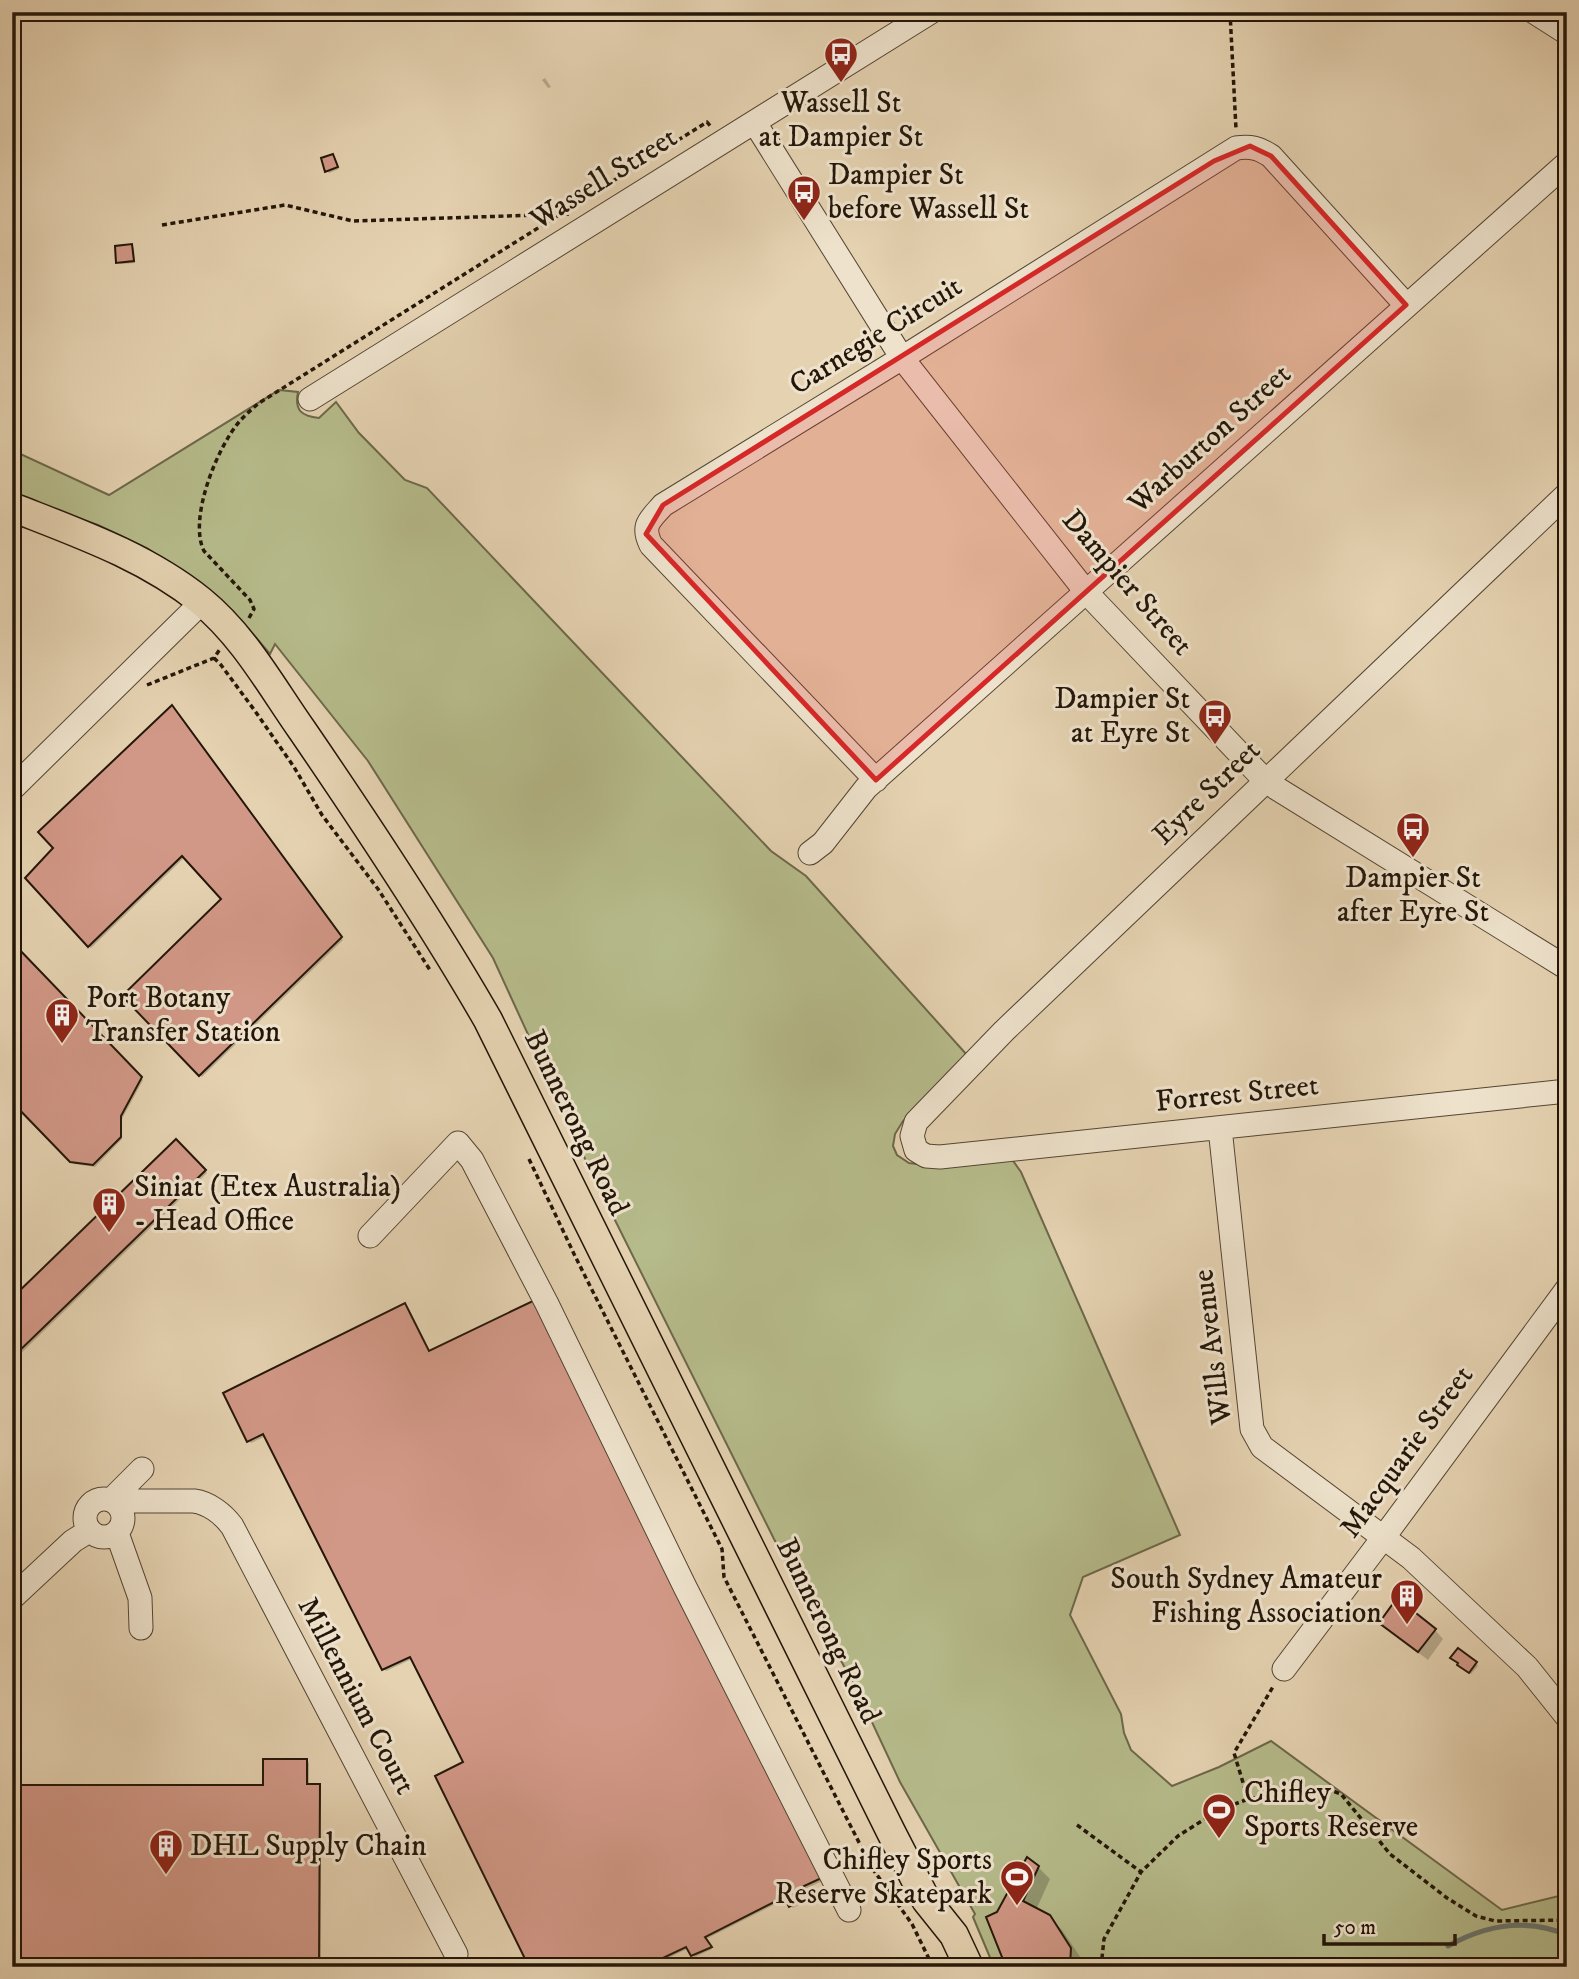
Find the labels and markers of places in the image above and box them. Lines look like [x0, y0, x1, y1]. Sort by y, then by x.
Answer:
bus stop icon: Wassell St at Dampier St [822, 35, 860, 84]
place label: Wassell St at Dampier St [759, 85, 923, 156]
place label: Dampier St before Wassell St [828, 157, 1029, 228]
bus stop icon: Dampier St before Wassell St [785, 173, 823, 222]
place label: Dampier St at Eyre St [1054, 681, 1190, 752]
bus stop icon: Dampier St at Eyre St [1196, 697, 1234, 746]
bus stop icon: Dampier St after Eyre St [1394, 810, 1432, 859]
place label: Dampier St after Eyre St [1337, 860, 1489, 931]
place label: Port Botany Transfer Station [86, 980, 281, 1051]
building icon: Port Botany Transfer Station [43, 996, 81, 1045]
place label: Siniat (Etex Australia) - Head Office [134, 1169, 401, 1240]
building icon: Siniat (Etex Australia) - Head Office [90, 1185, 128, 1234]
place label: South Sydney Amateur Fishing Association [1110, 1561, 1382, 1632]
building icon: South Sydney Amateur Fishing Association [1388, 1577, 1426, 1626]
place label: Chifley Sports Reserve [1244, 1775, 1418, 1846]
sports icon: Chifley Sports Reserve [1200, 1791, 1238, 1840]
building icon: DHL Supply Chain [147, 1827, 185, 1876]
place label: DHL Supply Chain [190, 1828, 427, 1865]
place label: Chifley Sports Reserve Skatepark [775, 1842, 992, 1913]
sports icon: Chifley Sports Reserve Skatepark [998, 1858, 1036, 1907]

